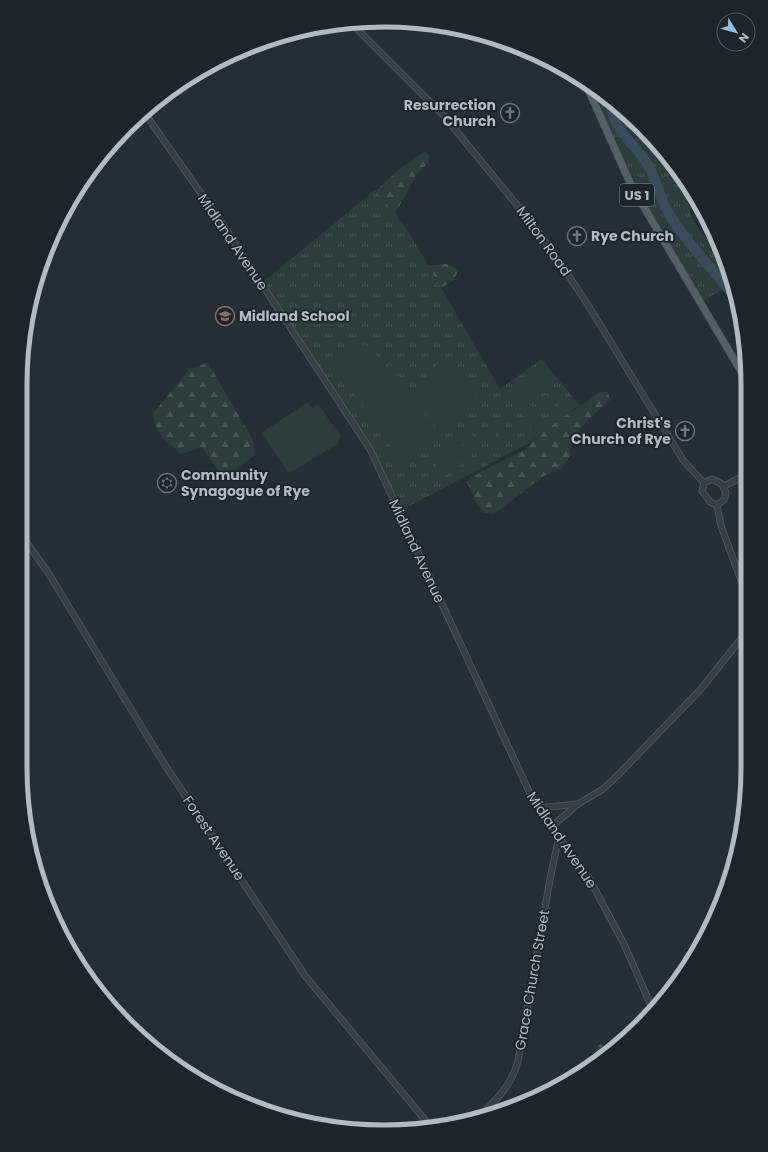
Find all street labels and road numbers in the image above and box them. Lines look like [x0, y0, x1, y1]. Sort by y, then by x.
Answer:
road number: US 1 [620, 184, 654, 206]
street label: Midland Avenue [193, 190, 273, 295]
street label: Milton Road [512, 202, 576, 280]
street label: Midland Avenue [384, 496, 450, 607]
street label: Midland Avenue [522, 788, 602, 893]
street label: Forest Avenue [178, 792, 250, 885]
street label: Grace Church Street [510, 908, 554, 1052]

